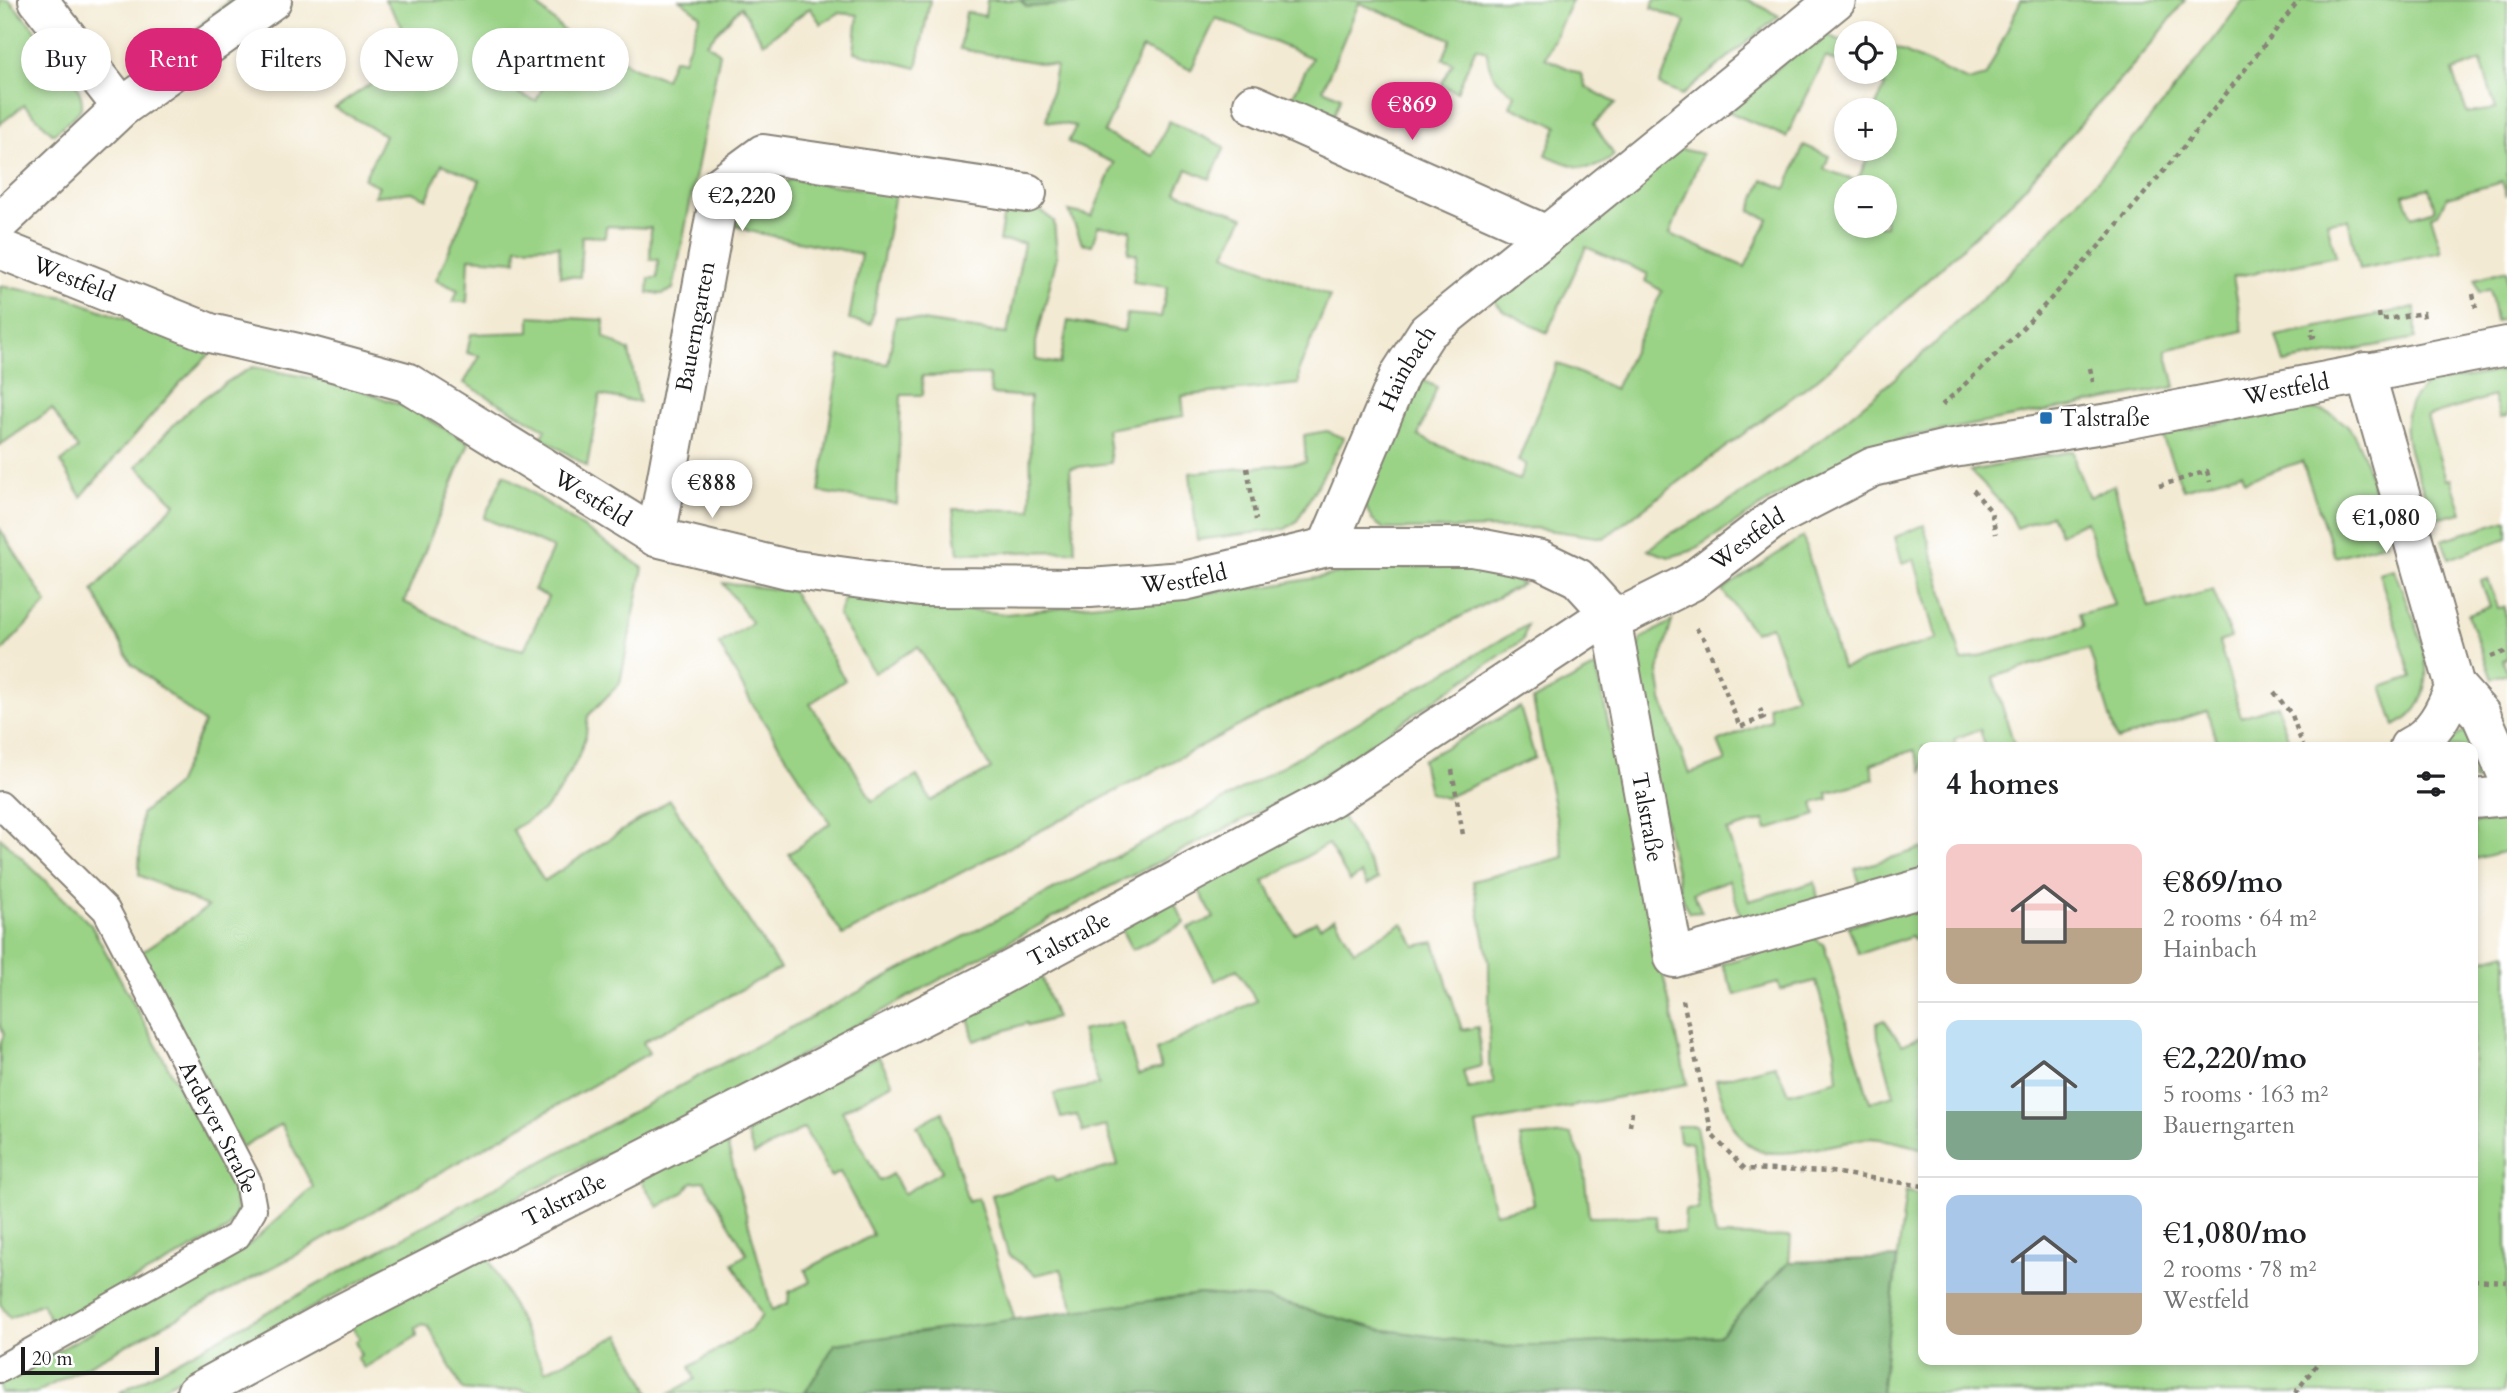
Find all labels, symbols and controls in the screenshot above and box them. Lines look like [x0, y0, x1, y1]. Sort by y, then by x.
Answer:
map controls [1834, 21, 1897, 238]
button: locate [1834, 21, 1897, 84]
chip: Buy [21, 28, 111, 91]
chip: Rent [125, 28, 222, 91]
chip: Filters [236, 28, 346, 91]
chip: New [360, 28, 458, 91]
chip: Apartment [472, 28, 629, 91]
pin: €869 [1371, 82, 1453, 142]
text: €869 [1387, 89, 1437, 120]
button: + [1834, 98, 1897, 161]
pin: €2,220 [685, 174, 799, 233]
button: − [1834, 175, 1897, 238]
text: €2,220 [708, 180, 776, 211]
street label: Westfeld [27, 248, 121, 309]
street label: Bauerngarten [668, 259, 722, 394]
street label: Hainbach [1371, 319, 1443, 416]
street label: Westfeld [2240, 365, 2332, 412]
place label: Talstraße [2060, 403, 2150, 434]
marker: Talstraße [2038, 410, 2054, 426]
street label: Westfeld [547, 461, 638, 534]
pin: €888 [671, 461, 753, 520]
text: €888 [687, 467, 737, 498]
pin: €1,080 [2329, 496, 2443, 555]
street label: Westfeld [1703, 500, 1790, 578]
text: €1,080 [2352, 502, 2420, 533]
street label: Westfeld [1139, 556, 1231, 600]
text: 4 homes [1946, 764, 2059, 805]
icon: filters [2412, 765, 2450, 803]
street label: Talstraße [1624, 770, 1671, 864]
text: €869/mo [2163, 862, 2283, 903]
icon: home [2002, 872, 2086, 956]
text: 2 rooms · 64 m² [2163, 903, 2316, 934]
street label: Talstraße [1022, 904, 1116, 974]
text: Hainbach [2163, 934, 2257, 965]
text: €2,220/mo [2163, 1038, 2307, 1079]
icon: home [2002, 1048, 2086, 1132]
street label: Ardeyer Straße [172, 1055, 265, 1196]
text: 5 rooms · 163 m² [2163, 1079, 2328, 1110]
text: Bauerngarten [2163, 1110, 2295, 1141]
street label: Talstraße [517, 1165, 611, 1234]
text: €1,080/mo [2163, 1213, 2307, 1254]
icon: home [2002, 1223, 2086, 1307]
text: 2 rooms · 78 m² [2163, 1254, 2316, 1285]
text: Westfeld [2163, 1285, 2249, 1316]
scale bar [21, 1344, 159, 1376]
text: 20 m [32, 1346, 73, 1372]

